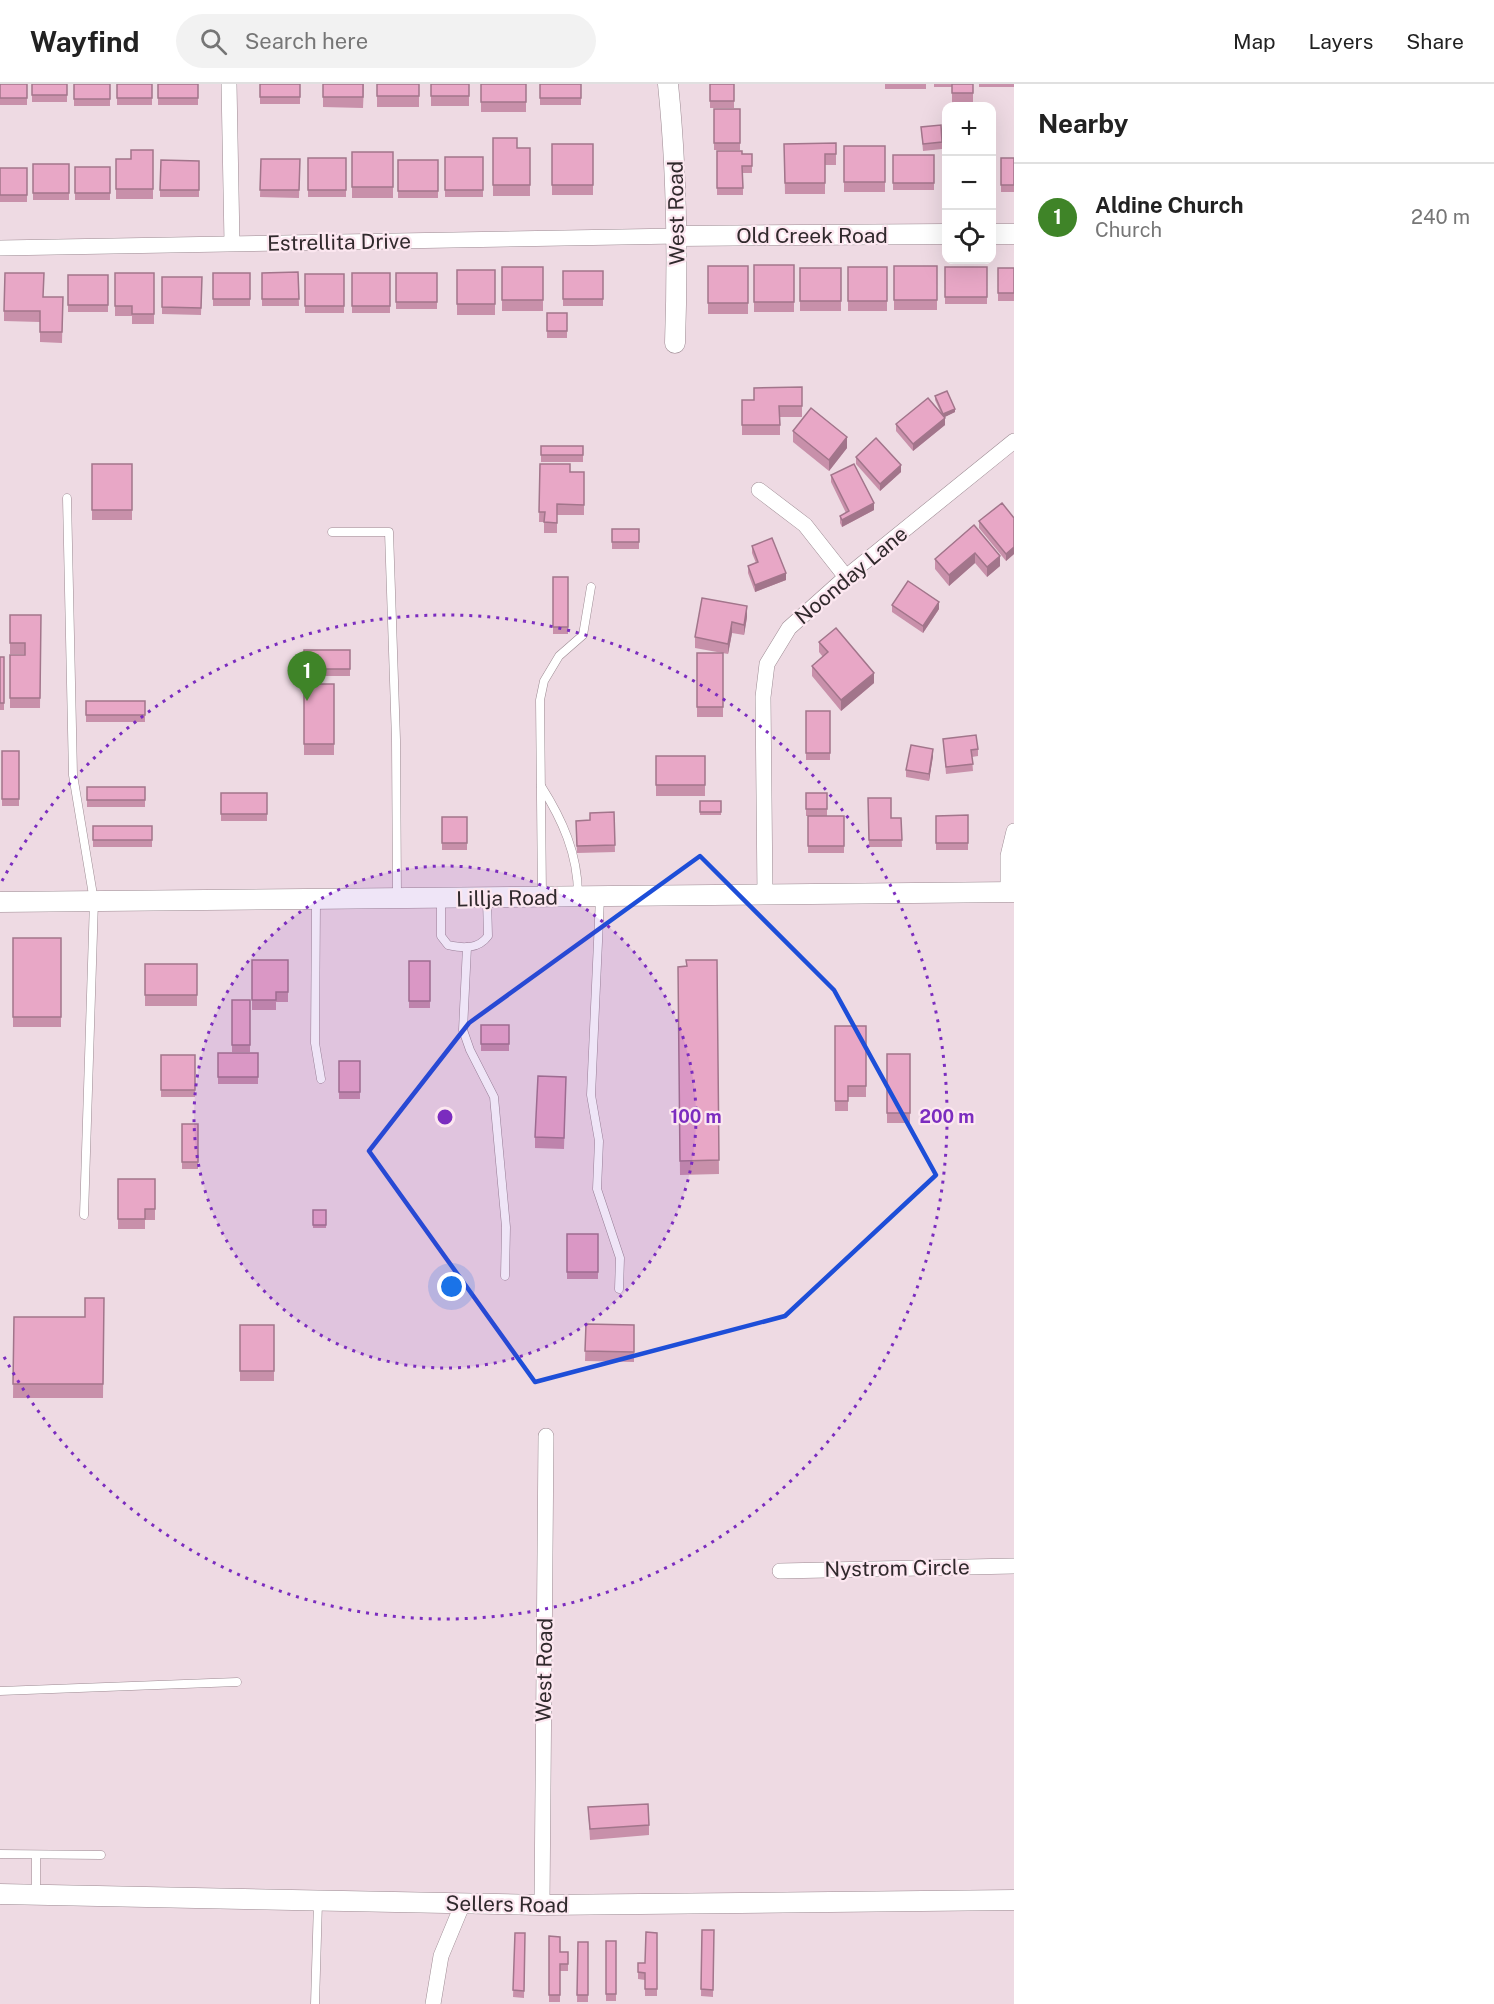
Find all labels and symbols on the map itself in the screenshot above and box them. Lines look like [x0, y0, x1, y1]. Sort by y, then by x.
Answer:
street label: West Road [663, 161, 689, 265]
street label: Old Creek Road [736, 223, 888, 248]
street label: Estrellita Drive [267, 228, 411, 256]
street label: Noonday Lane [790, 521, 912, 629]
pin: 1 [288, 652, 326, 701]
street label: Lillja Road [456, 885, 558, 911]
text: 100 m [670, 1106, 722, 1127]
text: 200 m [920, 1106, 974, 1127]
centre of rings [435, 1107, 455, 1127]
your location [437, 1272, 466, 1301]
street label: Nystrom Circle [824, 1554, 970, 1582]
street label: West Road [531, 1618, 557, 1722]
street label: Sellers Road [445, 1890, 569, 1918]

